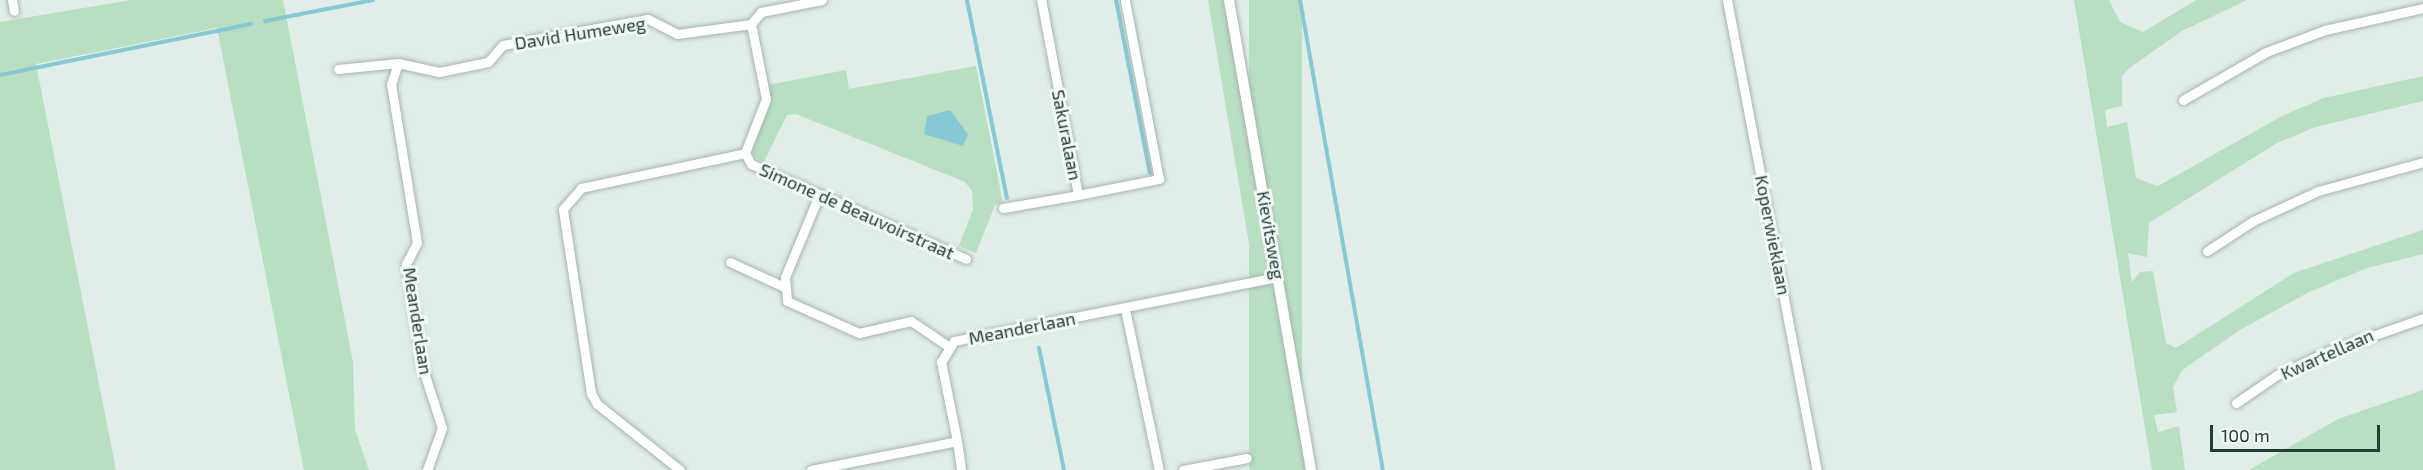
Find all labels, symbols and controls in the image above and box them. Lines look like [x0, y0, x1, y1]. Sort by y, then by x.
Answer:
street label: David Humeweg [513, 12, 647, 54]
street label: Sakuralaan [1048, 88, 1086, 182]
street label: Simone de Beauvoirstraat [756, 158, 958, 264]
street label: Koperwieklaan [1751, 173, 1795, 297]
street label: Kievitsweg [1253, 189, 1289, 281]
street label: Meanderlaan [399, 266, 437, 376]
street label: Meanderlaan [967, 307, 1077, 349]
street label: Kwartellaan [2277, 324, 2377, 384]
scale bar [2213, 413, 2382, 451]
text: 100 m [2221, 424, 2270, 446]

